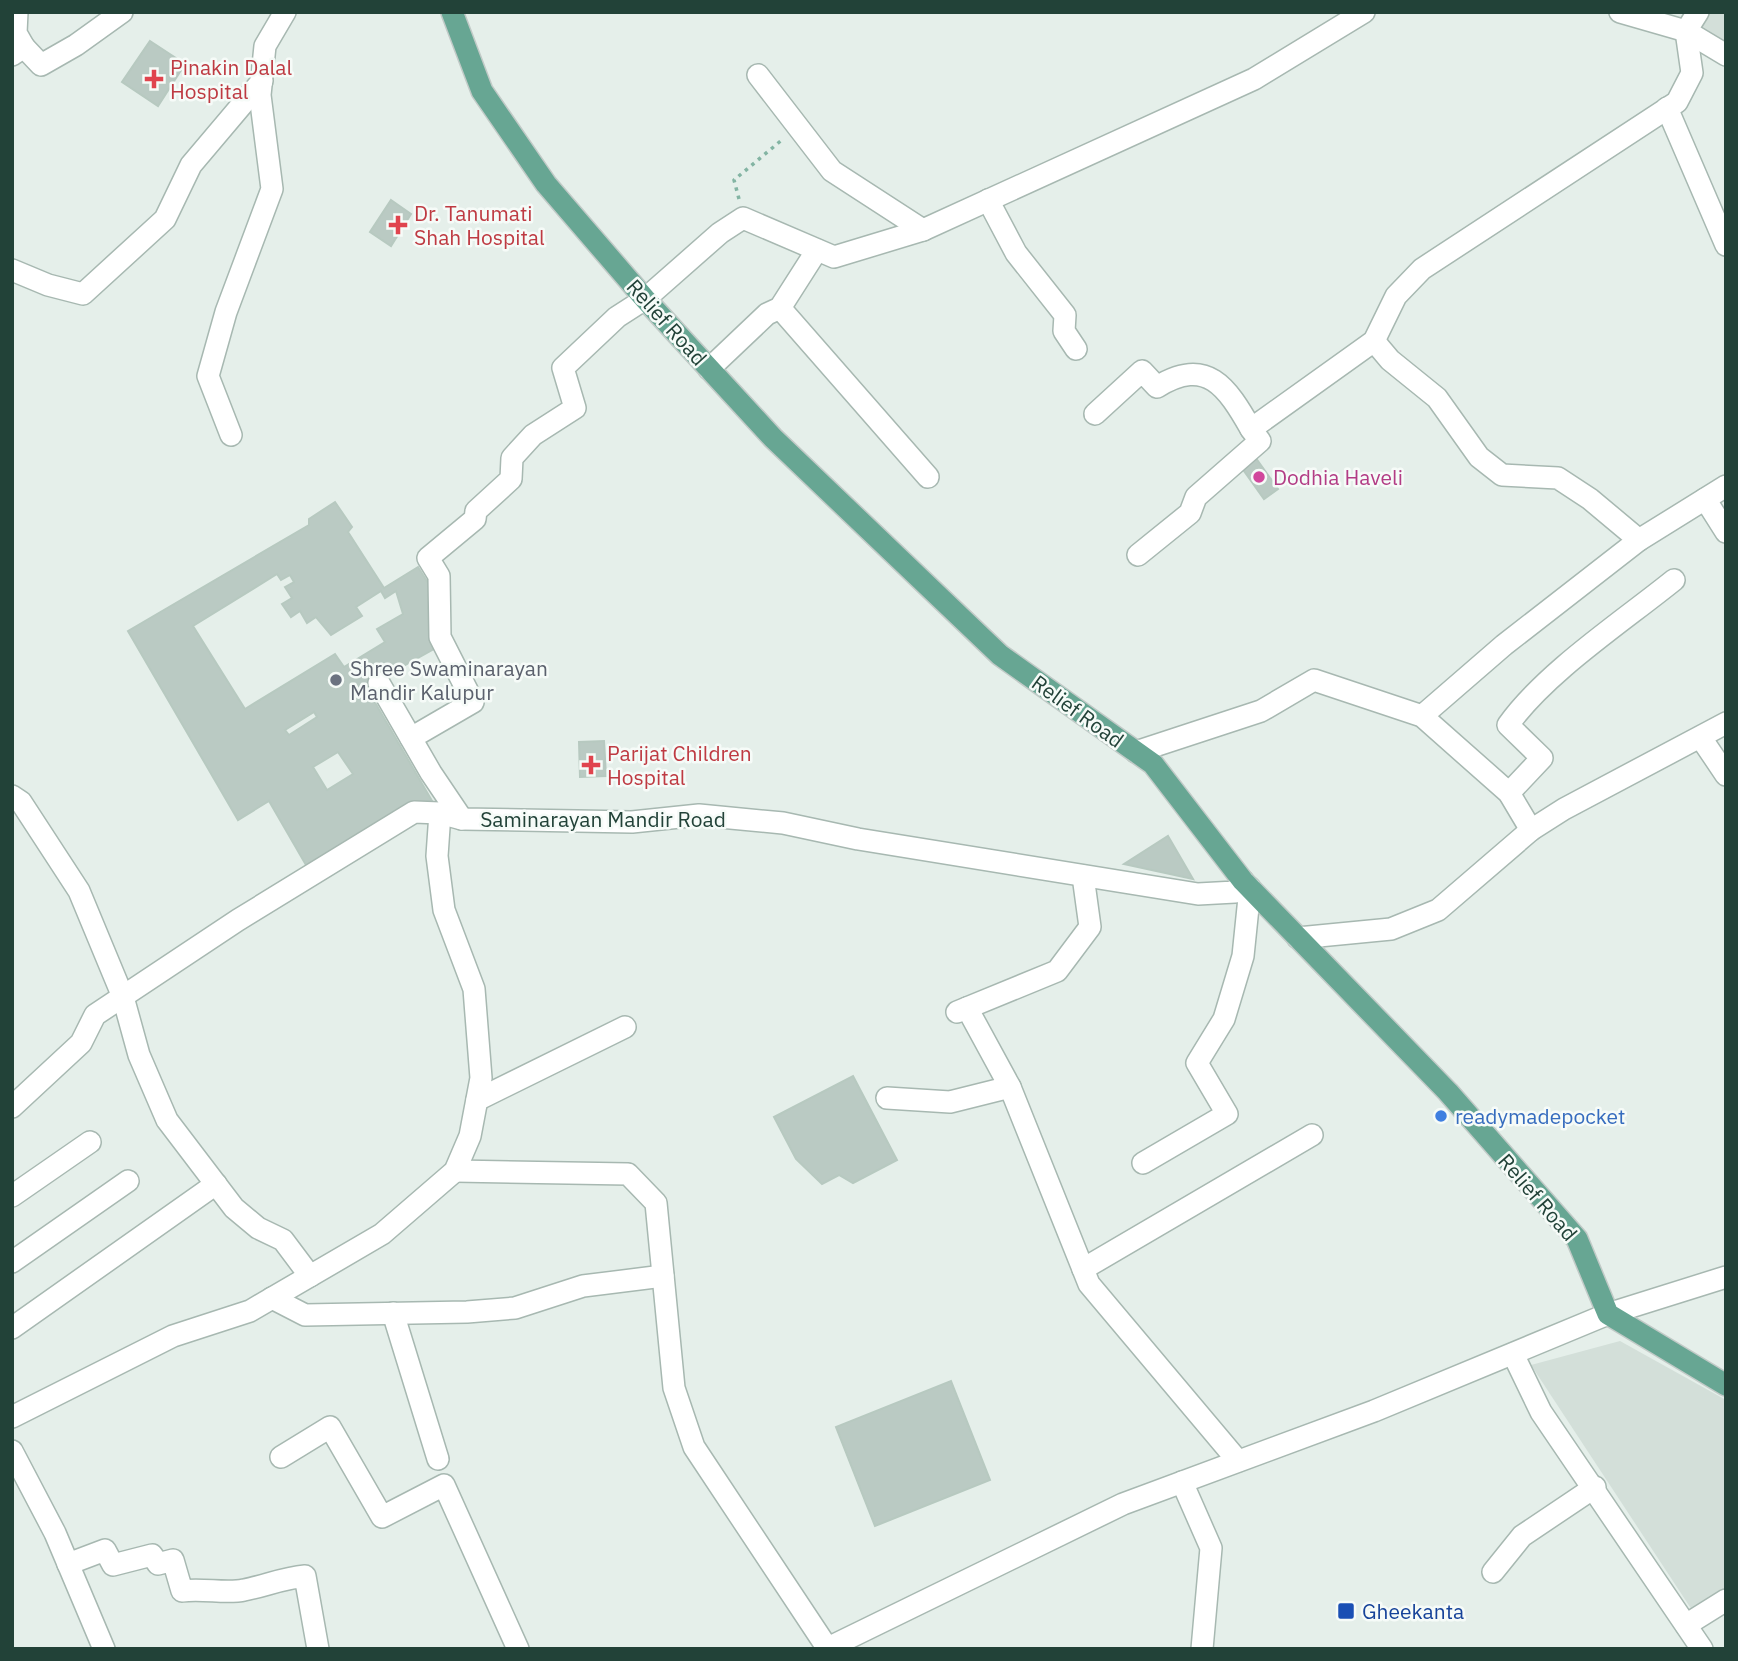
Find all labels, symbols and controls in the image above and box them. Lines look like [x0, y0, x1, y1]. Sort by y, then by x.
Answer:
place label: Pinakin Dalal Hospital [170, 53, 293, 105]
marker: Pinakin Dalal Hospital [144, 69, 164, 89]
place label: Dr. Tanumati Shah Hospital [414, 199, 545, 251]
marker: Dr. Tanumati Shah Hospital [388, 215, 408, 235]
street label: Relief Road [621, 273, 713, 371]
place label: Dodhia Haveli [1273, 463, 1403, 491]
marker: Dodhia Haveli [1251, 469, 1267, 485]
place label: Shree Swaminarayan Mandir Kalupur [350, 654, 548, 706]
street label: Relief Road [1026, 668, 1130, 754]
marker: Shree Swaminarayan Mandir Kalupur [328, 672, 344, 688]
place label: Parijat Children Hospital [607, 739, 752, 791]
marker: Parijat Children Hospital [581, 755, 601, 775]
street label: Saminarayan Mandir Road [480, 805, 726, 833]
place label: readymadepocket [1455, 1102, 1625, 1130]
marker: readymadepocket [1433, 1108, 1449, 1124]
street label: Relief Road [1492, 1147, 1584, 1247]
place label: Gheekanta [1362, 1597, 1464, 1625]
marker: Gheekanta [1336, 1601, 1356, 1621]

